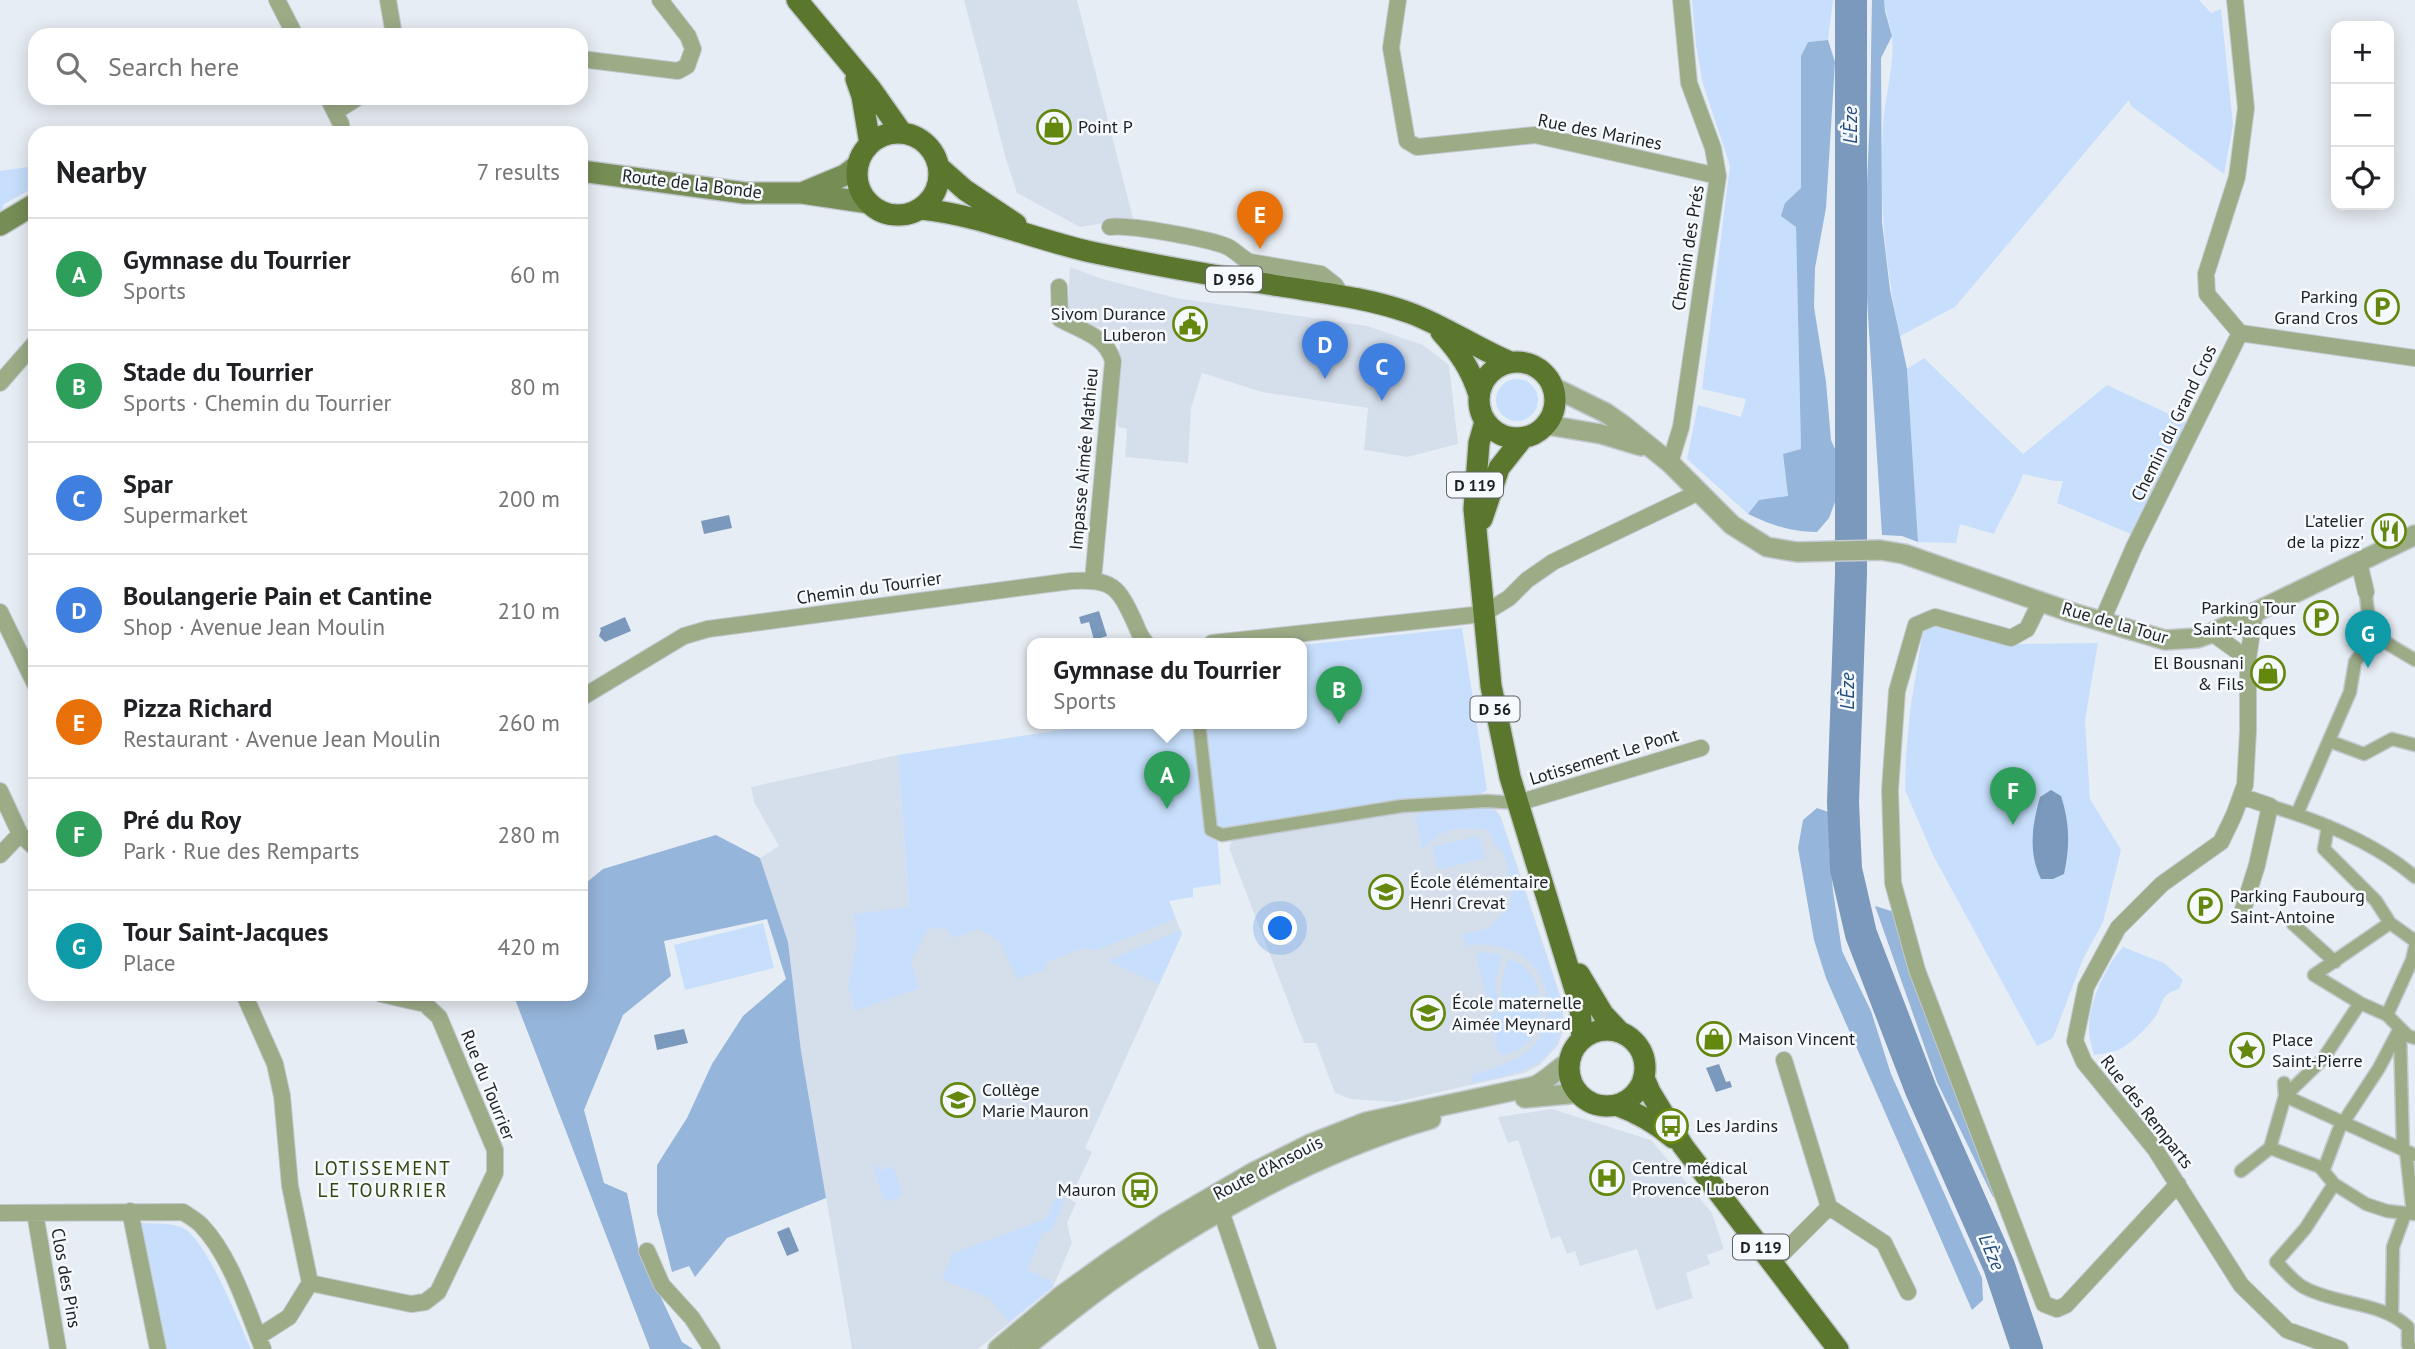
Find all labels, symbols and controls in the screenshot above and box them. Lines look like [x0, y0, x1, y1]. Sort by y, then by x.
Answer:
map controls [2331, 21, 2394, 210]
button: + [2331, 21, 2394, 84]
search box [28, 28, 588, 105]
icon: search [52, 48, 90, 86]
text: Search here [108, 50, 239, 83]
button: − [2331, 84, 2394, 147]
water label: L'Èze [1838, 106, 1862, 144]
shop icon: Point P [1035, 108, 1073, 146]
street label: Rue des Marines [1536, 108, 1664, 155]
place label: Point P [1078, 115, 1133, 138]
button: locate [2331, 147, 2394, 210]
text: Nearby [56, 152, 146, 191]
text: 7 results [477, 157, 560, 186]
street label: Route de la Bonde [621, 164, 763, 203]
street label: Chemin des Prés [1666, 183, 1709, 312]
pin: E [1237, 191, 1283, 249]
text: Gymnase du Tourrier [123, 243, 351, 276]
text: A [72, 260, 86, 289]
text: 60 m [510, 260, 560, 289]
road number: D 956 [1206, 266, 1262, 292]
text: Sports [123, 276, 186, 305]
place label: Parking Grand Cros [2274, 285, 2358, 329]
parking icon: Parking Grand Cros [2363, 288, 2401, 326]
place label: Sivom Durance Luberon [1051, 302, 1166, 346]
public building icon: Sivom Durance Luberon [1171, 305, 1209, 343]
pin: D [1302, 321, 1348, 379]
street label: Chemin du Grand Cros [2126, 341, 2221, 505]
pin: C [1359, 343, 1405, 401]
text: Stade du Tourrier [123, 355, 313, 388]
street label: Impasse Aimée Mathieu [1064, 367, 1103, 551]
text: B [72, 372, 86, 401]
text: 80 m [510, 372, 560, 401]
text: Sports · Chemin du Tourrier [123, 388, 391, 417]
text: Spar [123, 467, 173, 500]
road number: D 119 [1447, 472, 1503, 498]
text: C [73, 484, 85, 513]
text: 200 m [498, 484, 560, 513]
text: Supermarket [123, 500, 248, 529]
place label: L'atelier de la pizz' [2287, 509, 2364, 553]
restaurant icon: L'atelier de la pizz' [2370, 512, 2408, 550]
street label: Chemin du Tourrier [795, 566, 943, 609]
text: Boulangerie Pain et Cantine [123, 579, 432, 612]
text: D [72, 596, 86, 625]
text: 210 m [498, 596, 560, 625]
street label: Rue de la Tour [2059, 596, 2171, 649]
place label: Parking Tour Saint-Jacques [2193, 596, 2296, 640]
parking icon: Parking Tour Saint-Jacques [2302, 599, 2340, 637]
pin: G [2345, 610, 2391, 668]
text: Shop · Avenue Jean Moulin [123, 612, 385, 641]
popup [1027, 638, 1307, 729]
place label: El Bousnani & Fils [2153, 651, 2244, 695]
text: Gymnase du Tourrier [1053, 653, 1281, 686]
shop icon: El Bousnani & Fils [2249, 654, 2287, 692]
pin: B [1316, 666, 1362, 724]
water label: L'Èze [1835, 672, 1859, 710]
text: Sports [1053, 686, 1116, 715]
text: Pizza Richard [123, 691, 272, 724]
road number: D 56 [1470, 696, 1520, 722]
text: E [73, 708, 85, 737]
text: 260 m [498, 708, 560, 737]
street label: Lotissement Le Pont [1526, 723, 1681, 790]
text: Restaurant · Avenue Jean Moulin [123, 724, 441, 753]
pin: A [1144, 751, 1190, 809]
pin: F [1990, 767, 2036, 825]
text: Pré du Roy [123, 803, 241, 836]
text: F [73, 820, 85, 849]
text: 280 m [498, 820, 560, 849]
text: Park · Rue des Remparts [123, 836, 359, 865]
place label: École élémentaire Henri Crevat [1410, 870, 1548, 914]
school or university icon: École élémentaire Henri Crevat [1367, 873, 1405, 911]
place label: Parking Faubourg Saint-Antoine [2230, 884, 2365, 928]
parking icon: Parking Faubourg Saint-Antoine [2186, 887, 2224, 925]
your location [1263, 911, 1297, 945]
text: Tour Saint-Jacques [123, 915, 328, 948]
text: G [72, 932, 86, 961]
text: 420 m [498, 932, 560, 961]
text: Place [123, 948, 176, 977]
place label: École maternelle Aimée Meynard [1452, 991, 1582, 1035]
school or university icon: École maternelle Aimée Meynard [1409, 994, 1447, 1032]
shop icon: Maison Vincent [1695, 1020, 1733, 1058]
street label: Rue du Tourrier [456, 1026, 521, 1143]
place label: Maison Vincent [1738, 1027, 1855, 1050]
place label: Place Saint-Pierre [2272, 1028, 2363, 1072]
place icon: Place Saint-Pierre [2228, 1031, 2266, 1069]
street label: Rue des Remparts [2096, 1050, 2199, 1173]
place label: Collège Marie Mauron [982, 1078, 1089, 1122]
school or university icon: Collège Marie Mauron [939, 1081, 977, 1119]
bus stop icon: Les Jardins [1652, 1107, 1690, 1145]
place label: Les Jardins [1696, 1114, 1778, 1137]
street label: Route d'Ansouis [1209, 1130, 1327, 1205]
district label: LOTISSEMENT LE TOURRIER [314, 1156, 452, 1202]
place label: Centre médical Provence Luberon [1632, 1156, 1769, 1200]
hospital icon: Centre médical Provence Luberon [1588, 1159, 1626, 1197]
bus stop icon: Mauron [1121, 1171, 1159, 1209]
place label: Mauron [1058, 1178, 1116, 1201]
street label: Clos des Pins [46, 1226, 87, 1330]
water label: L'Èze [1974, 1230, 2010, 1274]
road number: D 119 [1733, 1234, 1789, 1260]

